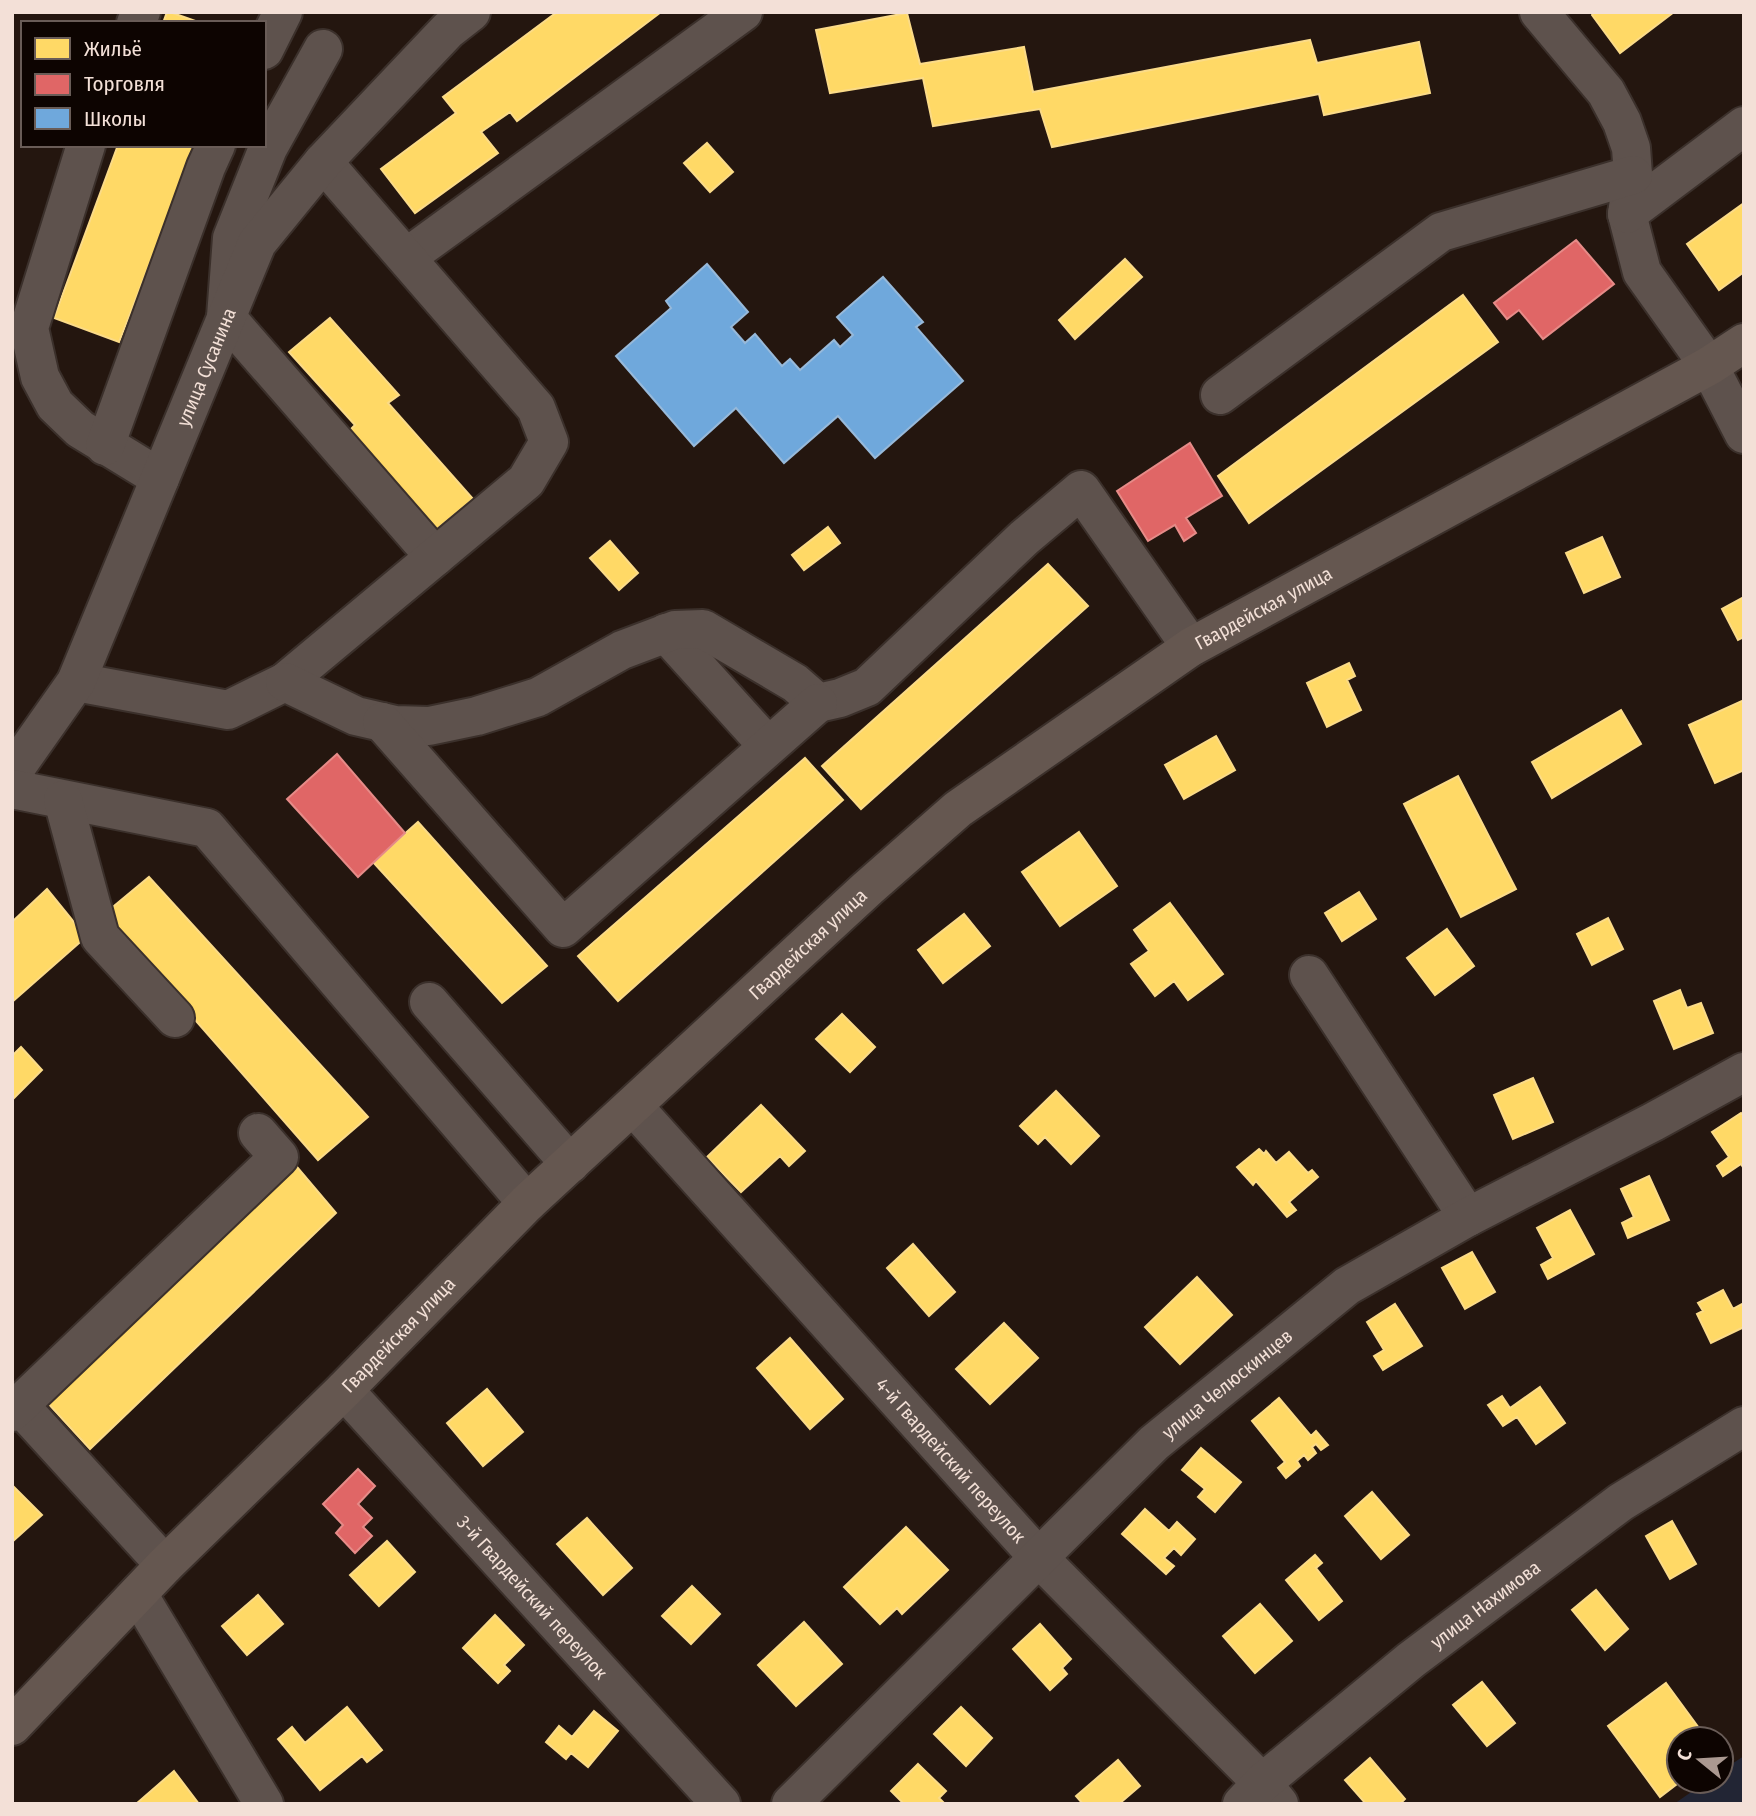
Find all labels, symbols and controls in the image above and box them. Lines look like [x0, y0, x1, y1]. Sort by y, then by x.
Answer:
legend [21, 21, 266, 147]
text: Жильё [84, 36, 142, 62]
text: Торговля [84, 71, 165, 97]
text: Школы [84, 106, 147, 132]
street label: улица Сусанина [172, 304, 241, 430]
street label: Гвардейская улица [1191, 562, 1336, 655]
street label: Гвардейская улица [744, 884, 872, 1004]
street label: Гвардейская улица [337, 1272, 460, 1397]
street label: улица Челюскинцев [1157, 1324, 1297, 1444]
street label: 4-й Гвардейский переулок [871, 1373, 1031, 1548]
street label: 3-й Гвардейский переулок [452, 1511, 612, 1684]
street label: улица Нахимова [1426, 1556, 1545, 1653]
north arrow [1665, 1725, 1735, 1795]
text: С [1672, 1747, 1697, 1763]

